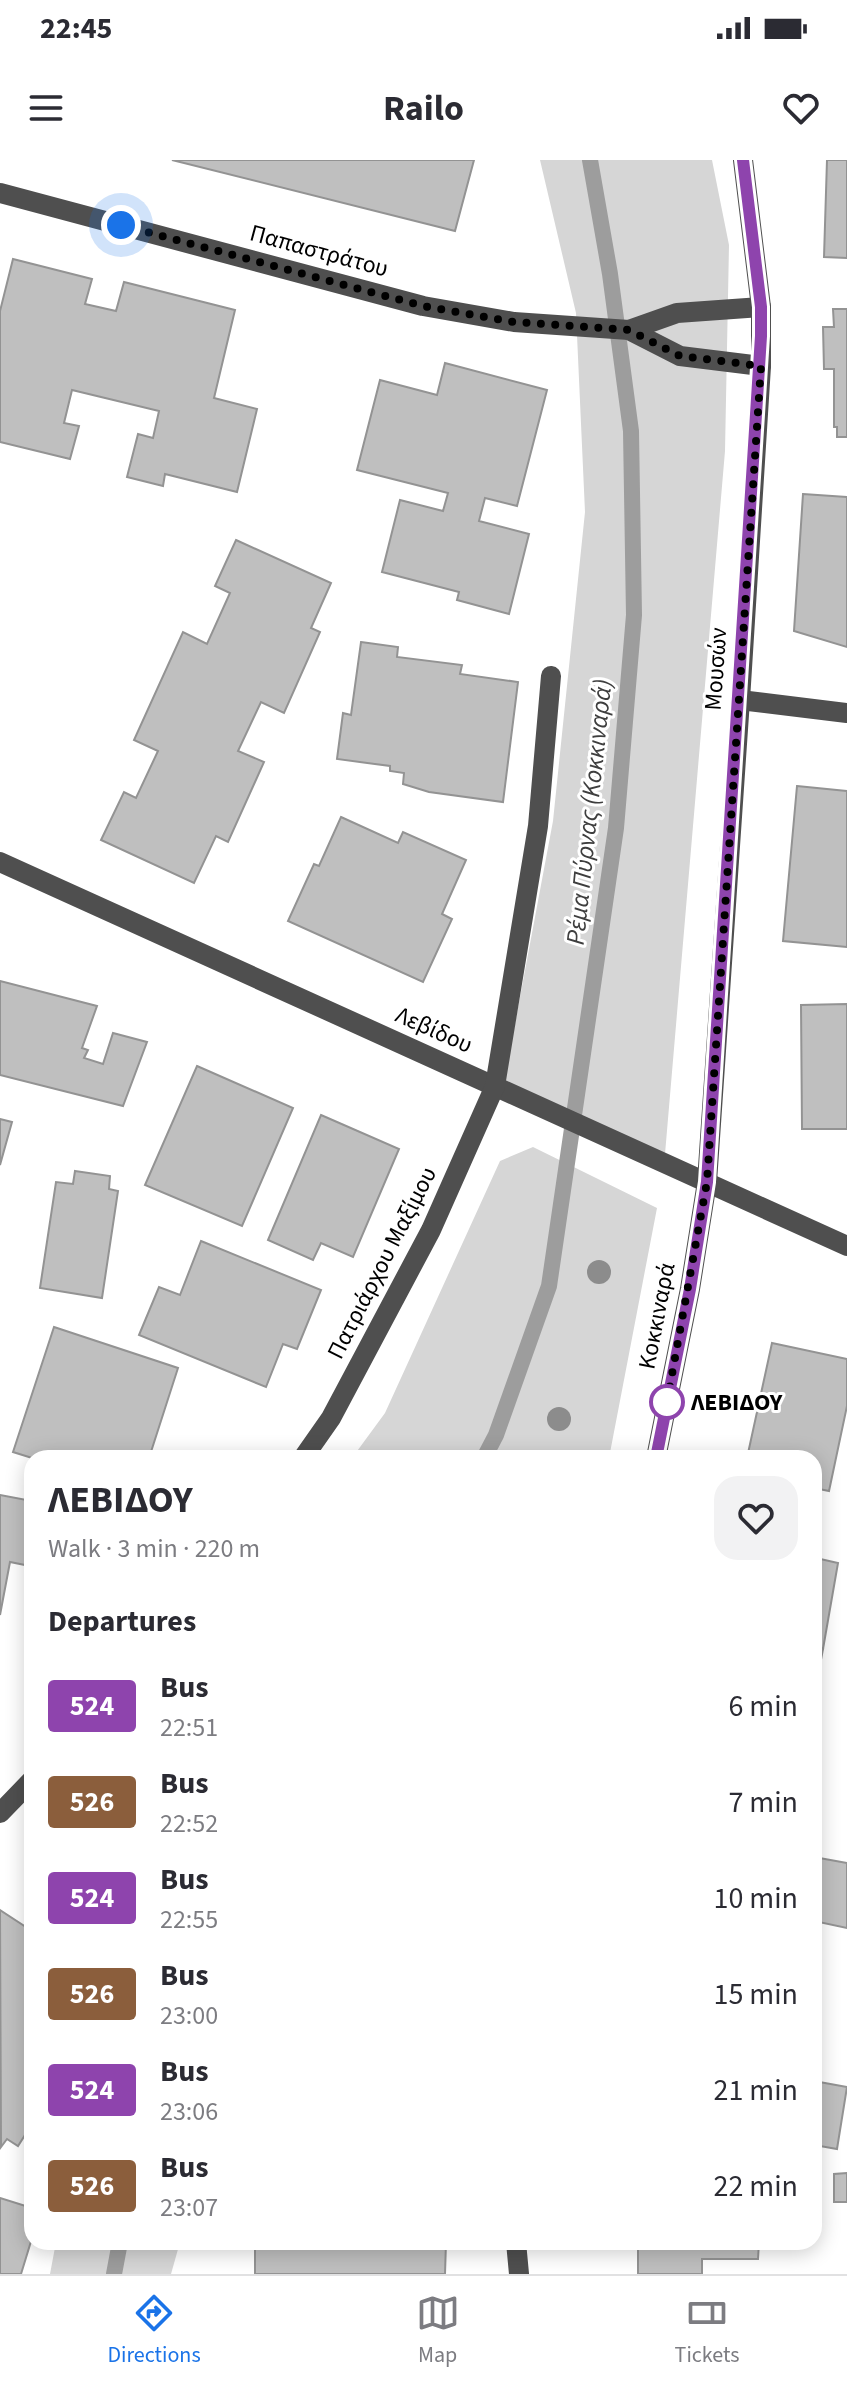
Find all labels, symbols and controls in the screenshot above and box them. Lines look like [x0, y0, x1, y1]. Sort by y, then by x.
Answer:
text: 22:45 [40, 7, 112, 50]
text: Railo [383, 83, 464, 134]
icon: menu [24, 86, 68, 130]
icon: heart [779, 86, 823, 130]
your location [101, 205, 141, 245]
street label: Παπαστράτου [246, 216, 392, 286]
street label: Μουσών [696, 626, 736, 712]
water label: Ρέμα Πύρνας (Κοκκιναρά) [557, 677, 621, 947]
street label: Λεβίδου [390, 998, 478, 1062]
street label: Πατριάρχου Μαξίμου [318, 1161, 446, 1365]
street label: Κοκκιναρά [630, 1259, 685, 1372]
marker: ΛΕΒΙΔΟΥ [650, 1385, 684, 1419]
place label: ΛΕΒΙΔΟΥ [690, 1385, 783, 1420]
text: ΛΕΒΙΔΟΥ [48, 1473, 193, 1527]
button: heart [714, 1476, 798, 1560]
text: Walk · 3 min · 220 m [48, 1530, 260, 1567]
text: Departures [48, 1600, 196, 1643]
text: Bus [160, 1666, 208, 1709]
text: 6 min [728, 1685, 798, 1728]
text: 524 [70, 1686, 114, 1726]
text: 22:51 [160, 1709, 218, 1746]
text: Bus [160, 1762, 208, 1805]
text: 7 min [728, 1781, 798, 1824]
text: 526 [70, 1782, 114, 1822]
text: 22:52 [160, 1805, 218, 1842]
text: Bus [160, 1858, 208, 1901]
text: 10 min [714, 1877, 798, 1920]
text: 524 [70, 1878, 114, 1918]
text: 22:55 [160, 1901, 218, 1938]
text: Bus [160, 1954, 208, 1997]
text: 15 min [714, 1973, 798, 2016]
text: 526 [70, 1974, 114, 2014]
text: 23:00 [160, 1997, 218, 2034]
text: Bus [160, 2050, 208, 2093]
text: 21 min [714, 2069, 798, 2112]
text: 524 [70, 2070, 114, 2110]
text: 23:06 [160, 2093, 218, 2130]
text: Bus [160, 2146, 208, 2189]
text: 22 min [714, 2165, 798, 2208]
text: 526 [70, 2166, 114, 2206]
text: 23:07 [160, 2189, 218, 2226]
tab: Directions [108, 2291, 201, 2371]
tab: Map [416, 2291, 460, 2371]
tab: Tickets [675, 2291, 739, 2371]

